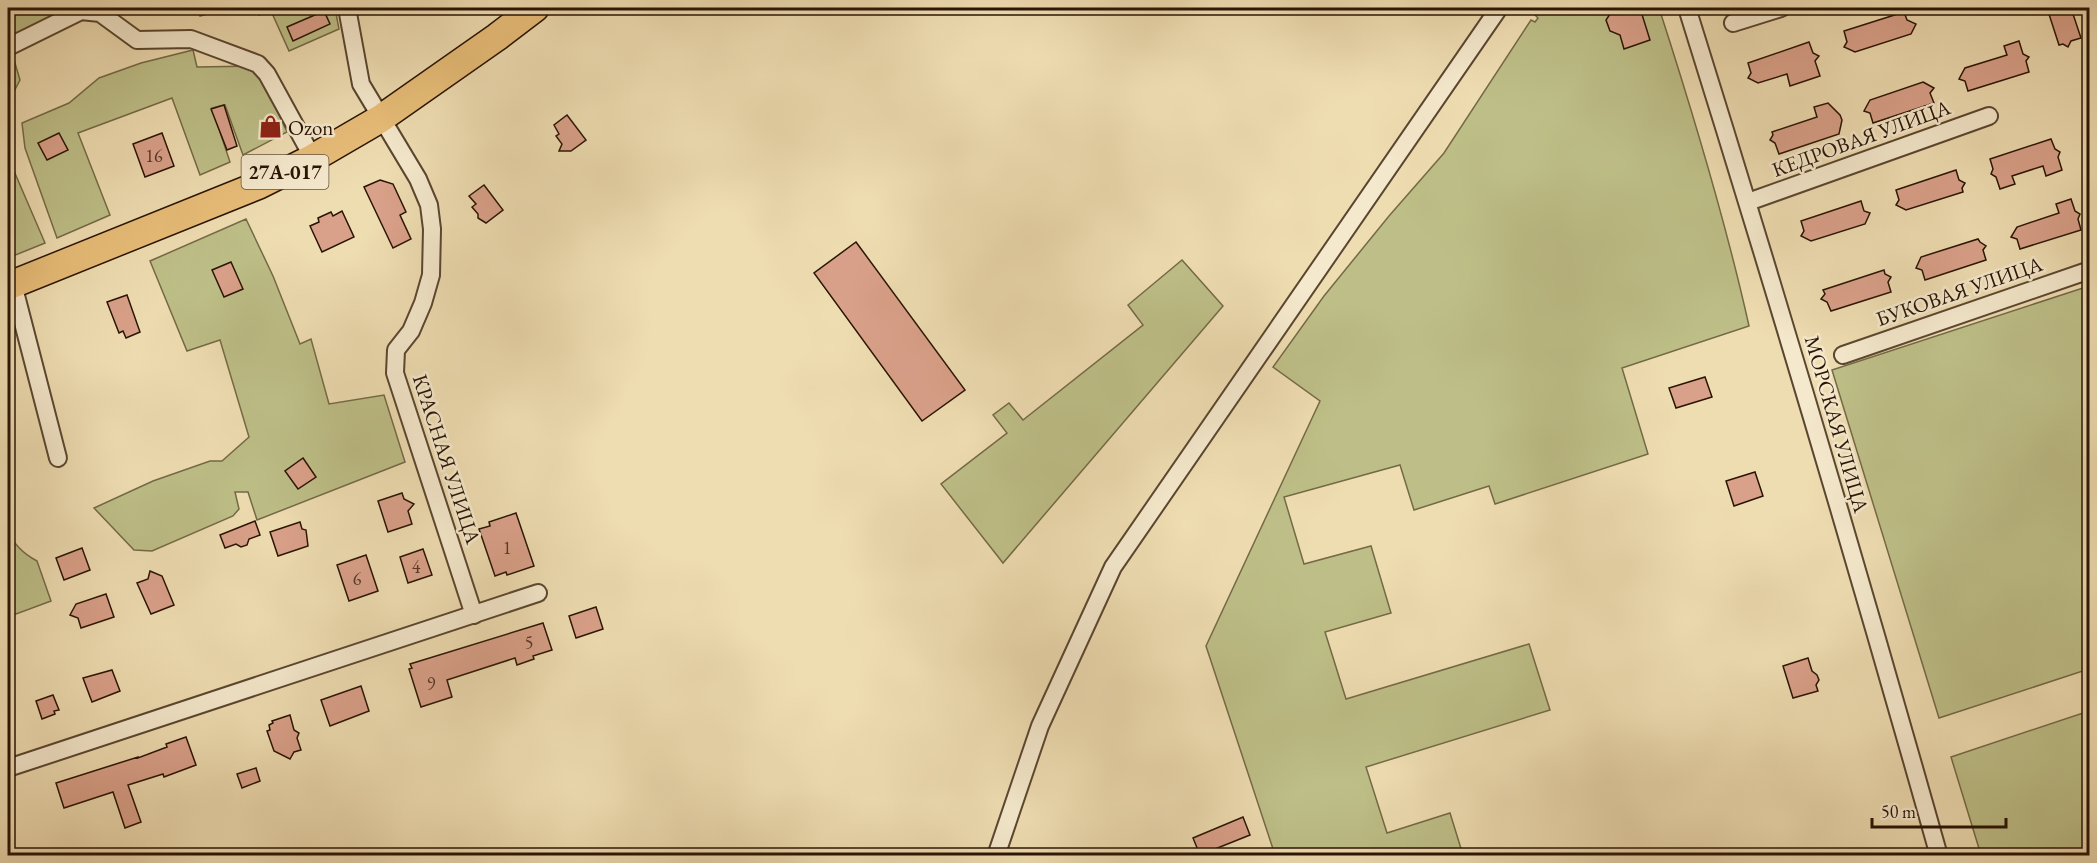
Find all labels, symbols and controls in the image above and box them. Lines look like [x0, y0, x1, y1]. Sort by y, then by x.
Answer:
street label: КЕДРОВАЯ УЛИЦА [1768, 93, 1954, 183]
shop icon: Ozon [257, 114, 283, 140]
place label: Ozon [288, 114, 333, 141]
house number: 16 [145, 144, 163, 167]
road number: 27А-017 [242, 155, 328, 189]
street label: БУКОВАЯ УЛИЦА [1872, 250, 2046, 332]
street label: МОРСКАЯ УЛИЦА [1799, 332, 1875, 516]
street label: КРАСНАЯ УЛИЦА [407, 371, 487, 548]
house number: 1 [503, 536, 511, 559]
house number: 4 [412, 555, 421, 578]
house number: 6 [353, 567, 362, 590]
house number: 5 [525, 631, 533, 654]
house number: 9 [427, 672, 436, 695]
scale bar [1872, 791, 2006, 829]
text: 50 m [1881, 800, 1916, 823]

